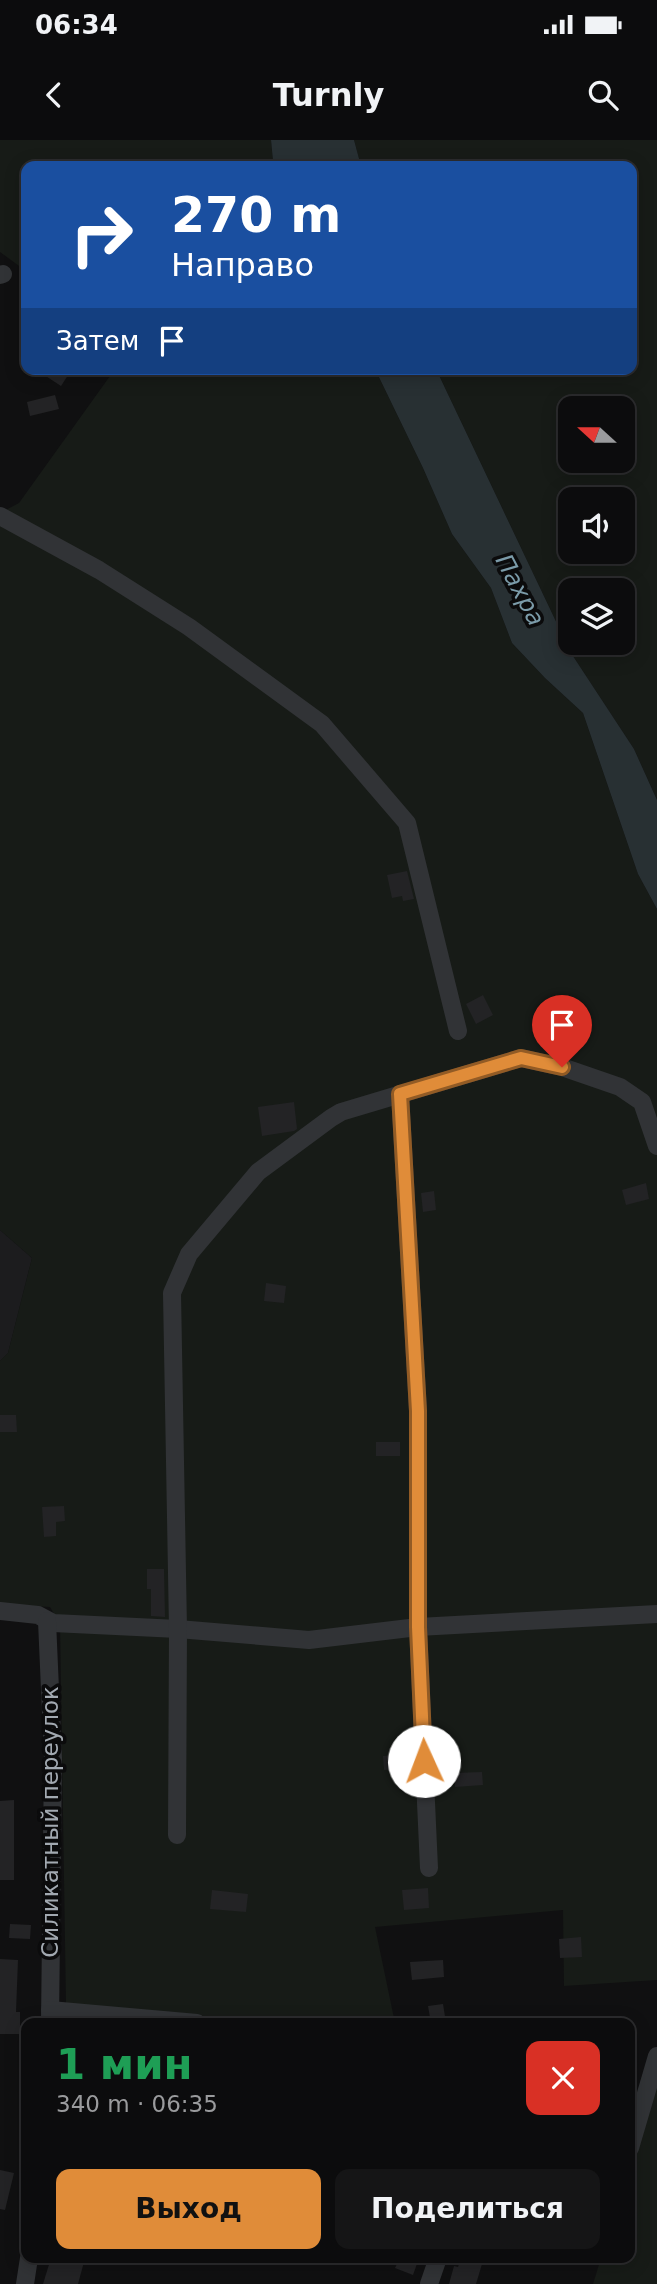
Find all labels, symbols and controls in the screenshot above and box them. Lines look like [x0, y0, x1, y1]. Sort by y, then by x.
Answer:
text: 06:34 [35, 10, 118, 40]
icon: back [35, 76, 73, 114]
text: Turnly [273, 76, 384, 114]
icon: search [584, 76, 622, 114]
text: 270 m [171, 187, 341, 244]
icon: right [56, 189, 147, 280]
text: Направо [171, 246, 314, 284]
icon: arrive [153, 322, 191, 360]
text: Затем [56, 326, 139, 356]
north arrow [558, 396, 635, 472]
map controls [558, 396, 635, 655]
button: sound [558, 487, 635, 564]
water label: Пахра [490, 549, 550, 631]
button: layers [558, 578, 635, 655]
pin [532, 995, 592, 1067]
icon: arrive [543, 1006, 581, 1044]
street label: Силикатный переулок [37, 1686, 63, 1958]
position arrow [387, 1724, 461, 1798]
text: 1 мин [56, 2040, 193, 2089]
button: close [526, 2041, 600, 2115]
text: 340 m · 06:35 [56, 2091, 218, 2117]
button: Выход [56, 2169, 321, 2249]
button: Поделиться [335, 2169, 600, 2249]

